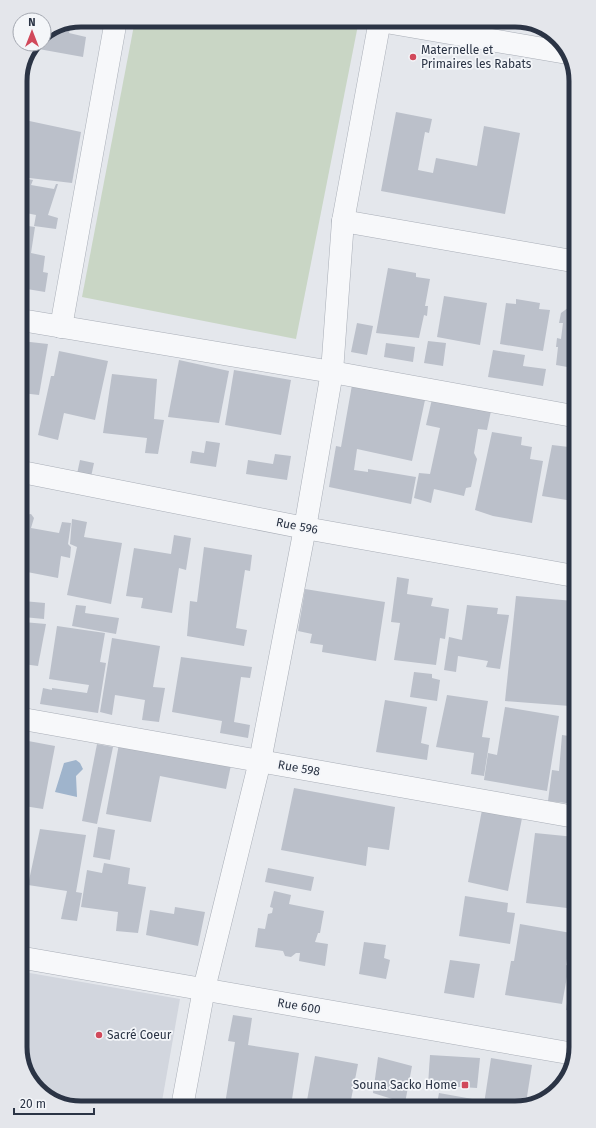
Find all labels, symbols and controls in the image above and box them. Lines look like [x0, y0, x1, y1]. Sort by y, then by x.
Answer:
north arrow [12, 12, 52, 52]
text: N [28, 16, 36, 29]
place label: Maternelle et Primaires les Rabats [421, 43, 532, 71]
marker: Maternelle et Primaires les Rabats [408, 52, 418, 62]
street label: Rue 596 [275, 515, 319, 537]
street label: Rue 598 [277, 757, 322, 779]
street label: Rue 600 [276, 995, 322, 1017]
place label: Sacré Coeur [107, 1028, 172, 1042]
marker: Sacré Coeur [94, 1030, 104, 1040]
place label: Souna Sacko Home [353, 1078, 457, 1092]
marker: Souna Sacko Home [460, 1080, 470, 1090]
scale bar [14, 1090, 94, 1116]
text: 20 m [20, 1097, 46, 1111]

